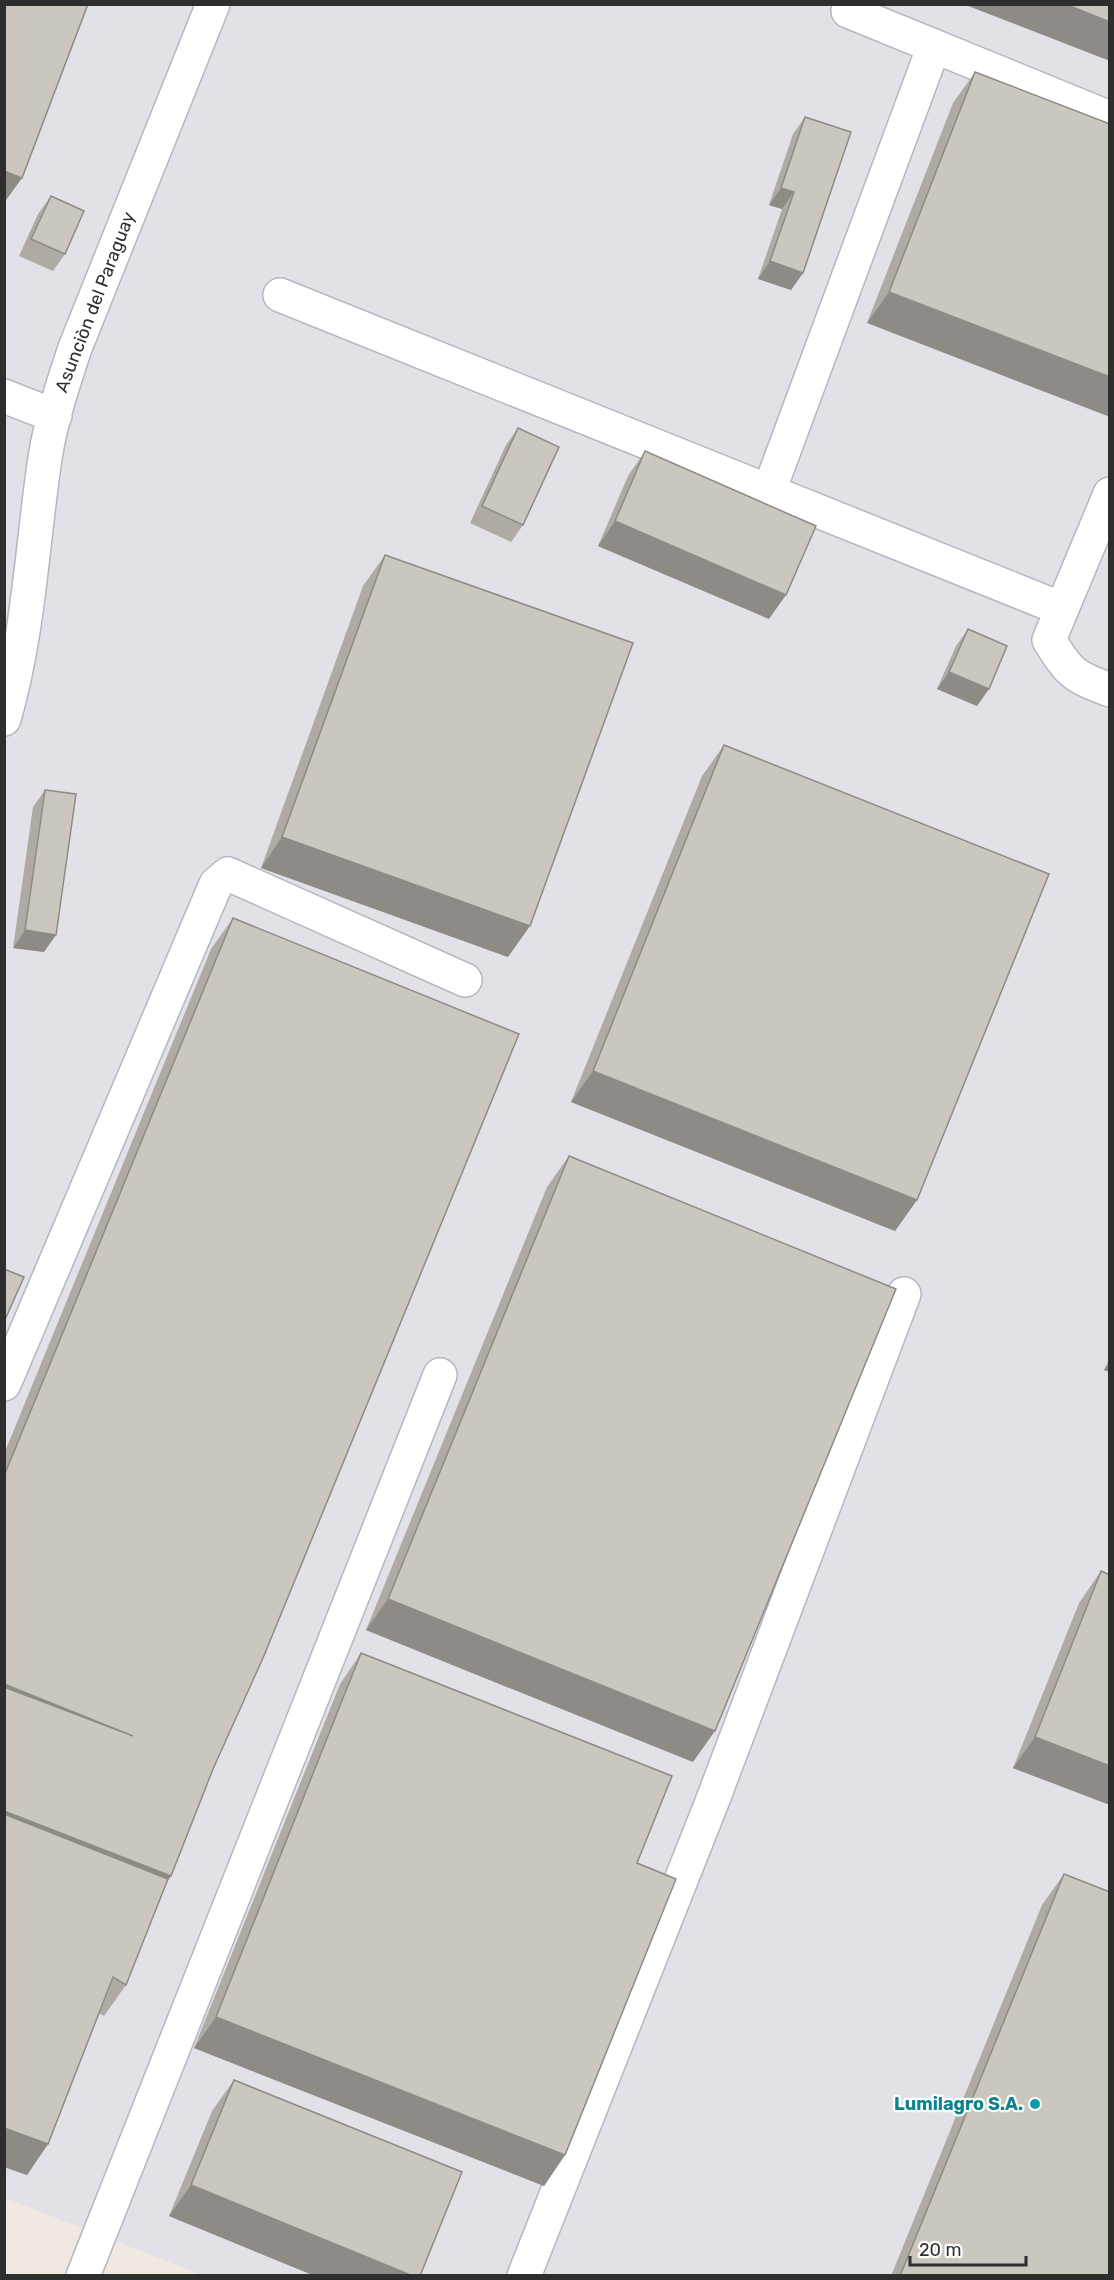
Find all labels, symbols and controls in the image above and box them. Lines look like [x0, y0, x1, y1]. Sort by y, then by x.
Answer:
street label: Asunciòn del Paraguay [50, 209, 140, 395]
place label: Lumilagro S.A. [894, 2093, 1023, 2115]
marker: Lumilagro S.A. [1028, 2097, 1042, 2111]
scale bar [910, 2229, 1026, 2267]
text: 20 m [919, 2239, 961, 2261]

